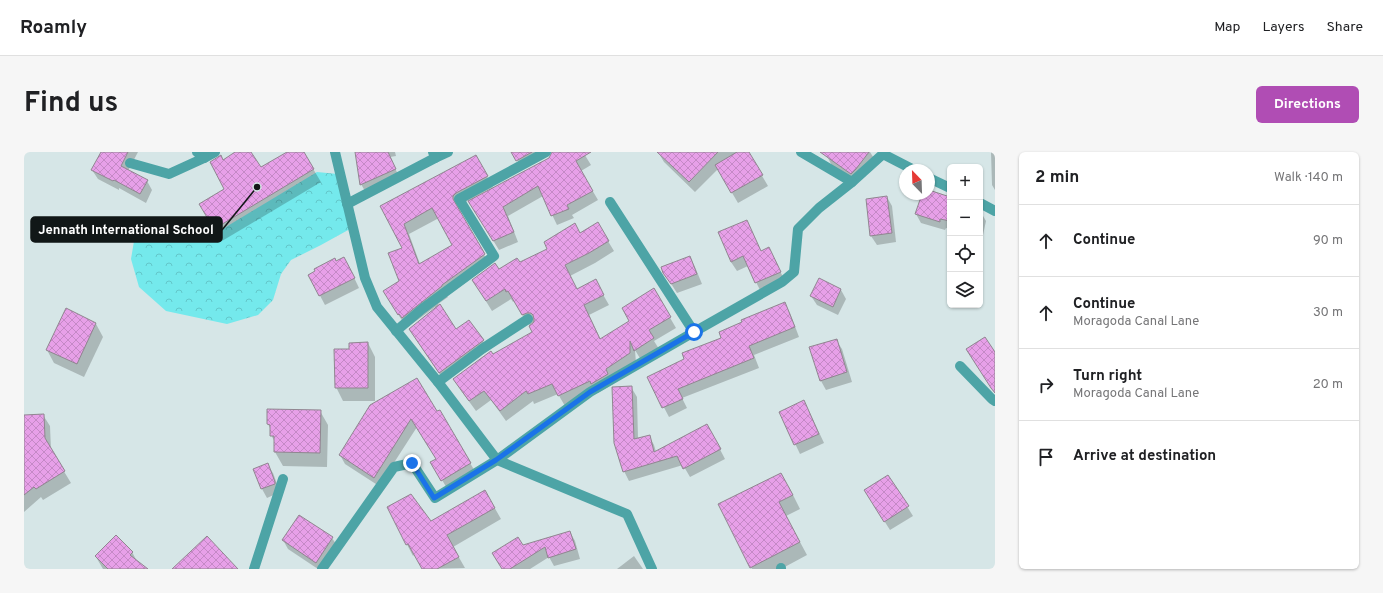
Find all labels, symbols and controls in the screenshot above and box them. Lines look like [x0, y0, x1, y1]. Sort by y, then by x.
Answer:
text: Roamly [20, 16, 87, 40]
text: Map [1214, 19, 1240, 36]
text: Layers [1262, 19, 1304, 36]
text: Share [1326, 19, 1363, 36]
text: Find us [24, 86, 118, 122]
button: Directions [1256, 86, 1359, 123]
north arrow [899, 164, 935, 200]
map controls [947, 164, 983, 308]
button: + [947, 164, 983, 200]
text: 2 min [1035, 167, 1079, 189]
text: Walk · 140 m [1274, 170, 1343, 186]
button: − [947, 200, 983, 236]
callout: Jennath International School [31, 217, 222, 242]
text: Jennath International School [38, 223, 214, 239]
icon: ahead [1035, 230, 1057, 252]
text: Continue [1073, 231, 1135, 250]
text: 90 m [1313, 233, 1343, 249]
button: locate [947, 236, 983, 272]
button: layers [947, 272, 983, 308]
text: Continue [1073, 295, 1135, 314]
icon: ahead [1035, 302, 1057, 324]
text: 30 m [1313, 305, 1343, 321]
text: Moragoda Canal Lane [1073, 314, 1199, 330]
route start [685, 323, 703, 341]
text: Turn right [1073, 367, 1142, 386]
icon: right [1035, 374, 1057, 396]
text: 20 m [1313, 377, 1343, 393]
text: Moragoda Canal Lane [1073, 386, 1199, 402]
icon: arrive [1035, 446, 1057, 468]
text: Arrive at destination [1073, 447, 1216, 466]
route end [403, 454, 421, 472]

